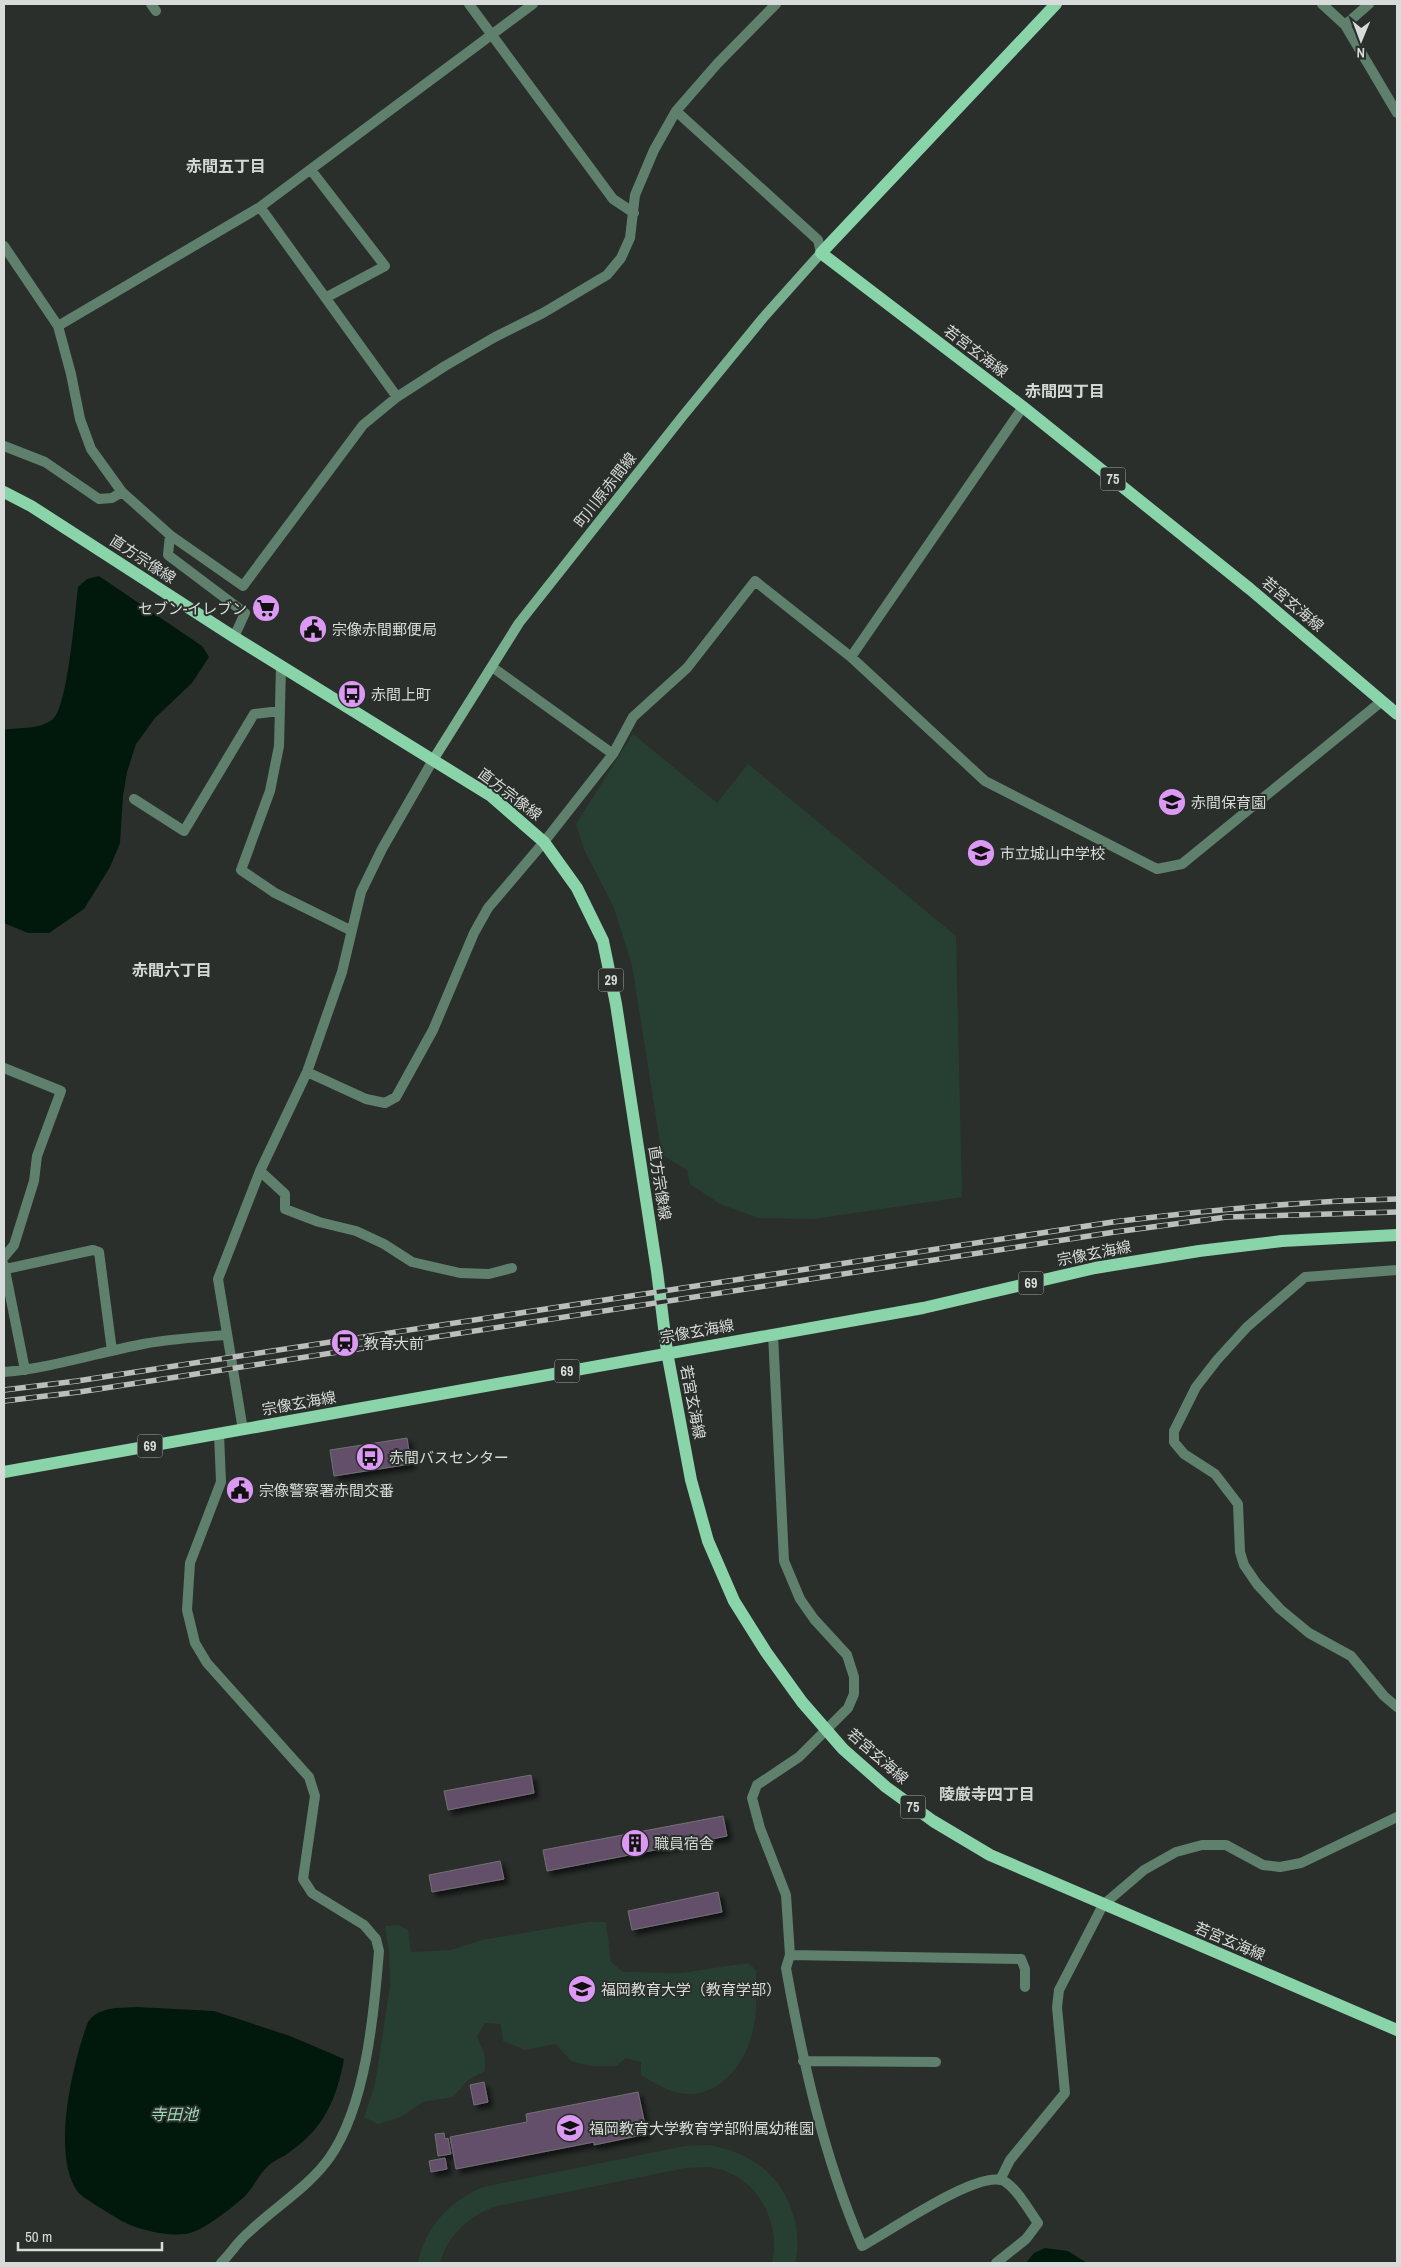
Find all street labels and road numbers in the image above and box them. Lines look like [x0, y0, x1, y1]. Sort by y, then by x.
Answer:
street label: 若宮玄海線 [940, 320, 1012, 382]
street label: 町川原赤間線 [569, 448, 641, 532]
road number: 75 [1100, 468, 1126, 490]
street label: 直方宗像線 [106, 530, 180, 588]
street label: 若宮玄海線 [1258, 572, 1328, 636]
street label: 直方宗像線 [474, 763, 546, 825]
road number: 29 [598, 968, 624, 992]
street label: 直方宗像線 [644, 1144, 676, 1222]
street label: 宗像玄海線 [1055, 1236, 1133, 1270]
road number: 69 [1018, 1272, 1044, 1295]
street label: 宗像玄海線 [658, 1314, 736, 1348]
road number: 69 [554, 1360, 580, 1382]
street label: 若宮玄海線 [676, 1363, 710, 1441]
street label: 宗像玄海線 [260, 1386, 338, 1420]
road number: 69 [138, 1434, 162, 1458]
street label: 若宮玄海線 [843, 1723, 913, 1789]
road number: 75 [900, 1795, 926, 1818]
street label: 若宮玄海線 [1191, 1917, 1269, 1965]

